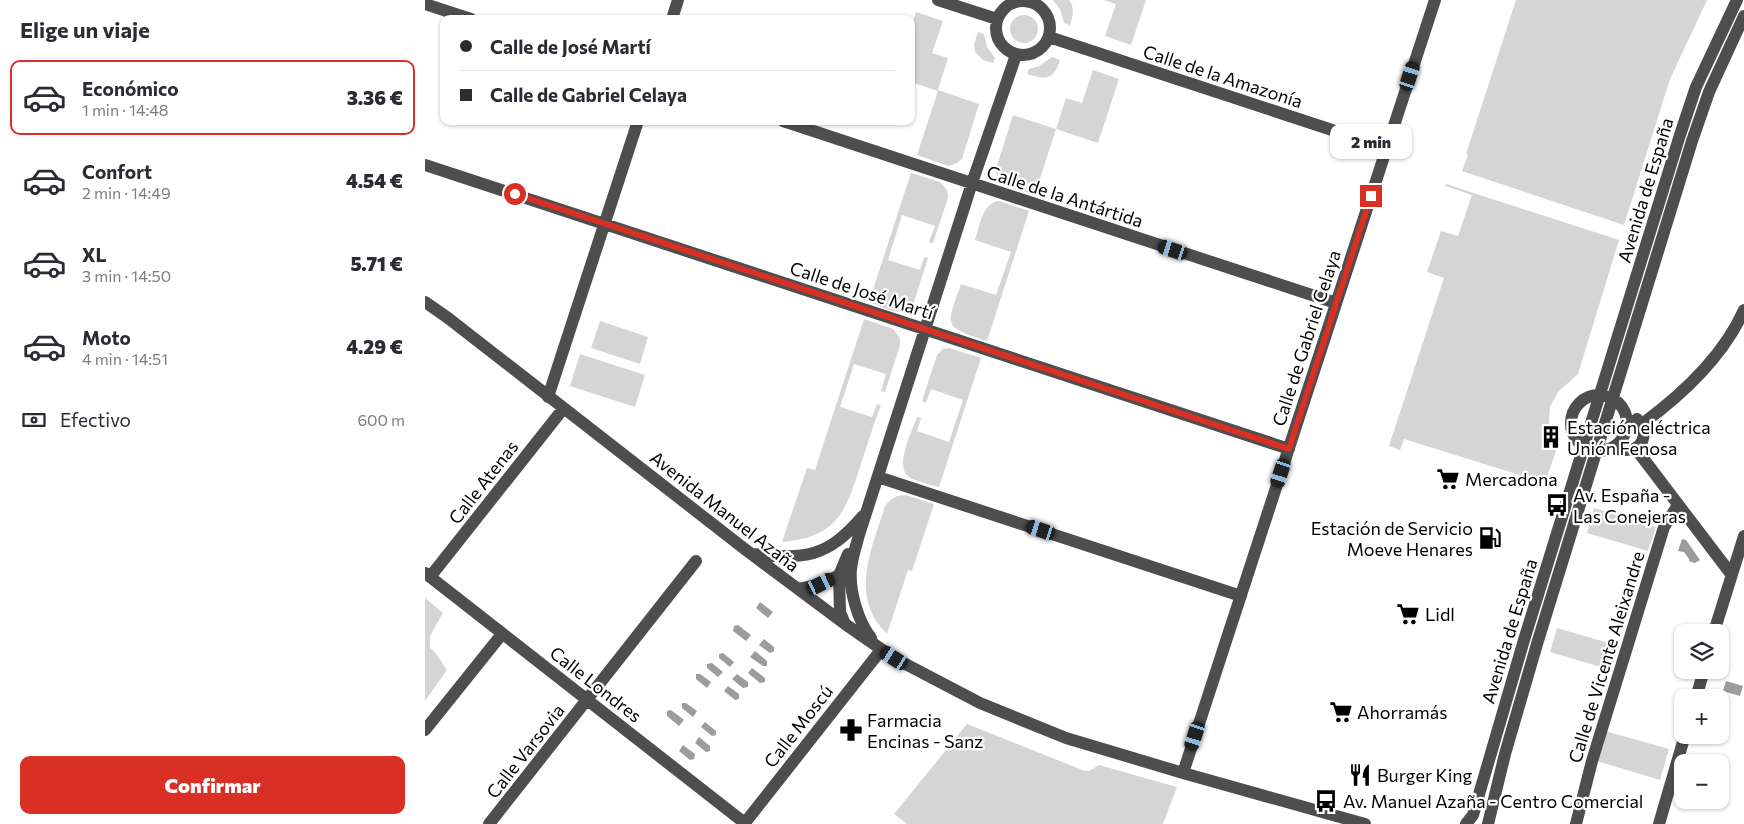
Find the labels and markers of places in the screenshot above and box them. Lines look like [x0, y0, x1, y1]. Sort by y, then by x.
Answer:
place label: Estación eléctrica Unión Fenosa [1567, 416, 1711, 459]
building icon: Estación eléctrica Unión Fenosa [1538, 424, 1564, 450]
supermarket icon: Mercadona [1435, 466, 1461, 492]
place label: Mercadona [1465, 468, 1558, 490]
place label: Av. España - Las Conejeras [1573, 484, 1686, 527]
bus stop icon: Av. España - Las Conejeras [1544, 492, 1570, 518]
place label: Estación de Servicio Moeve Henares [1311, 517, 1473, 560]
fuel station icon: Estación de Servicio Moeve Henares [1477, 525, 1503, 551]
supermarket icon: Lidl [1395, 601, 1421, 627]
place label: Lidl [1425, 603, 1455, 625]
supermarket icon: Ahorramás [1328, 699, 1354, 725]
place label: Ahorramás [1357, 701, 1447, 723]
place label: Farmacia Encinas - Sanz [867, 709, 983, 752]
pharmacy icon: Farmacia Encinas - Sanz [838, 717, 864, 743]
restaurant icon: Burger King [1347, 762, 1373, 788]
place label: Burger King [1377, 764, 1473, 786]
bus stop icon: Av. Manuel Azaña - Centro Comercial [1313, 788, 1339, 814]
place label: Av. Manuel Azaña - Centro Comercial [1343, 790, 1643, 812]

